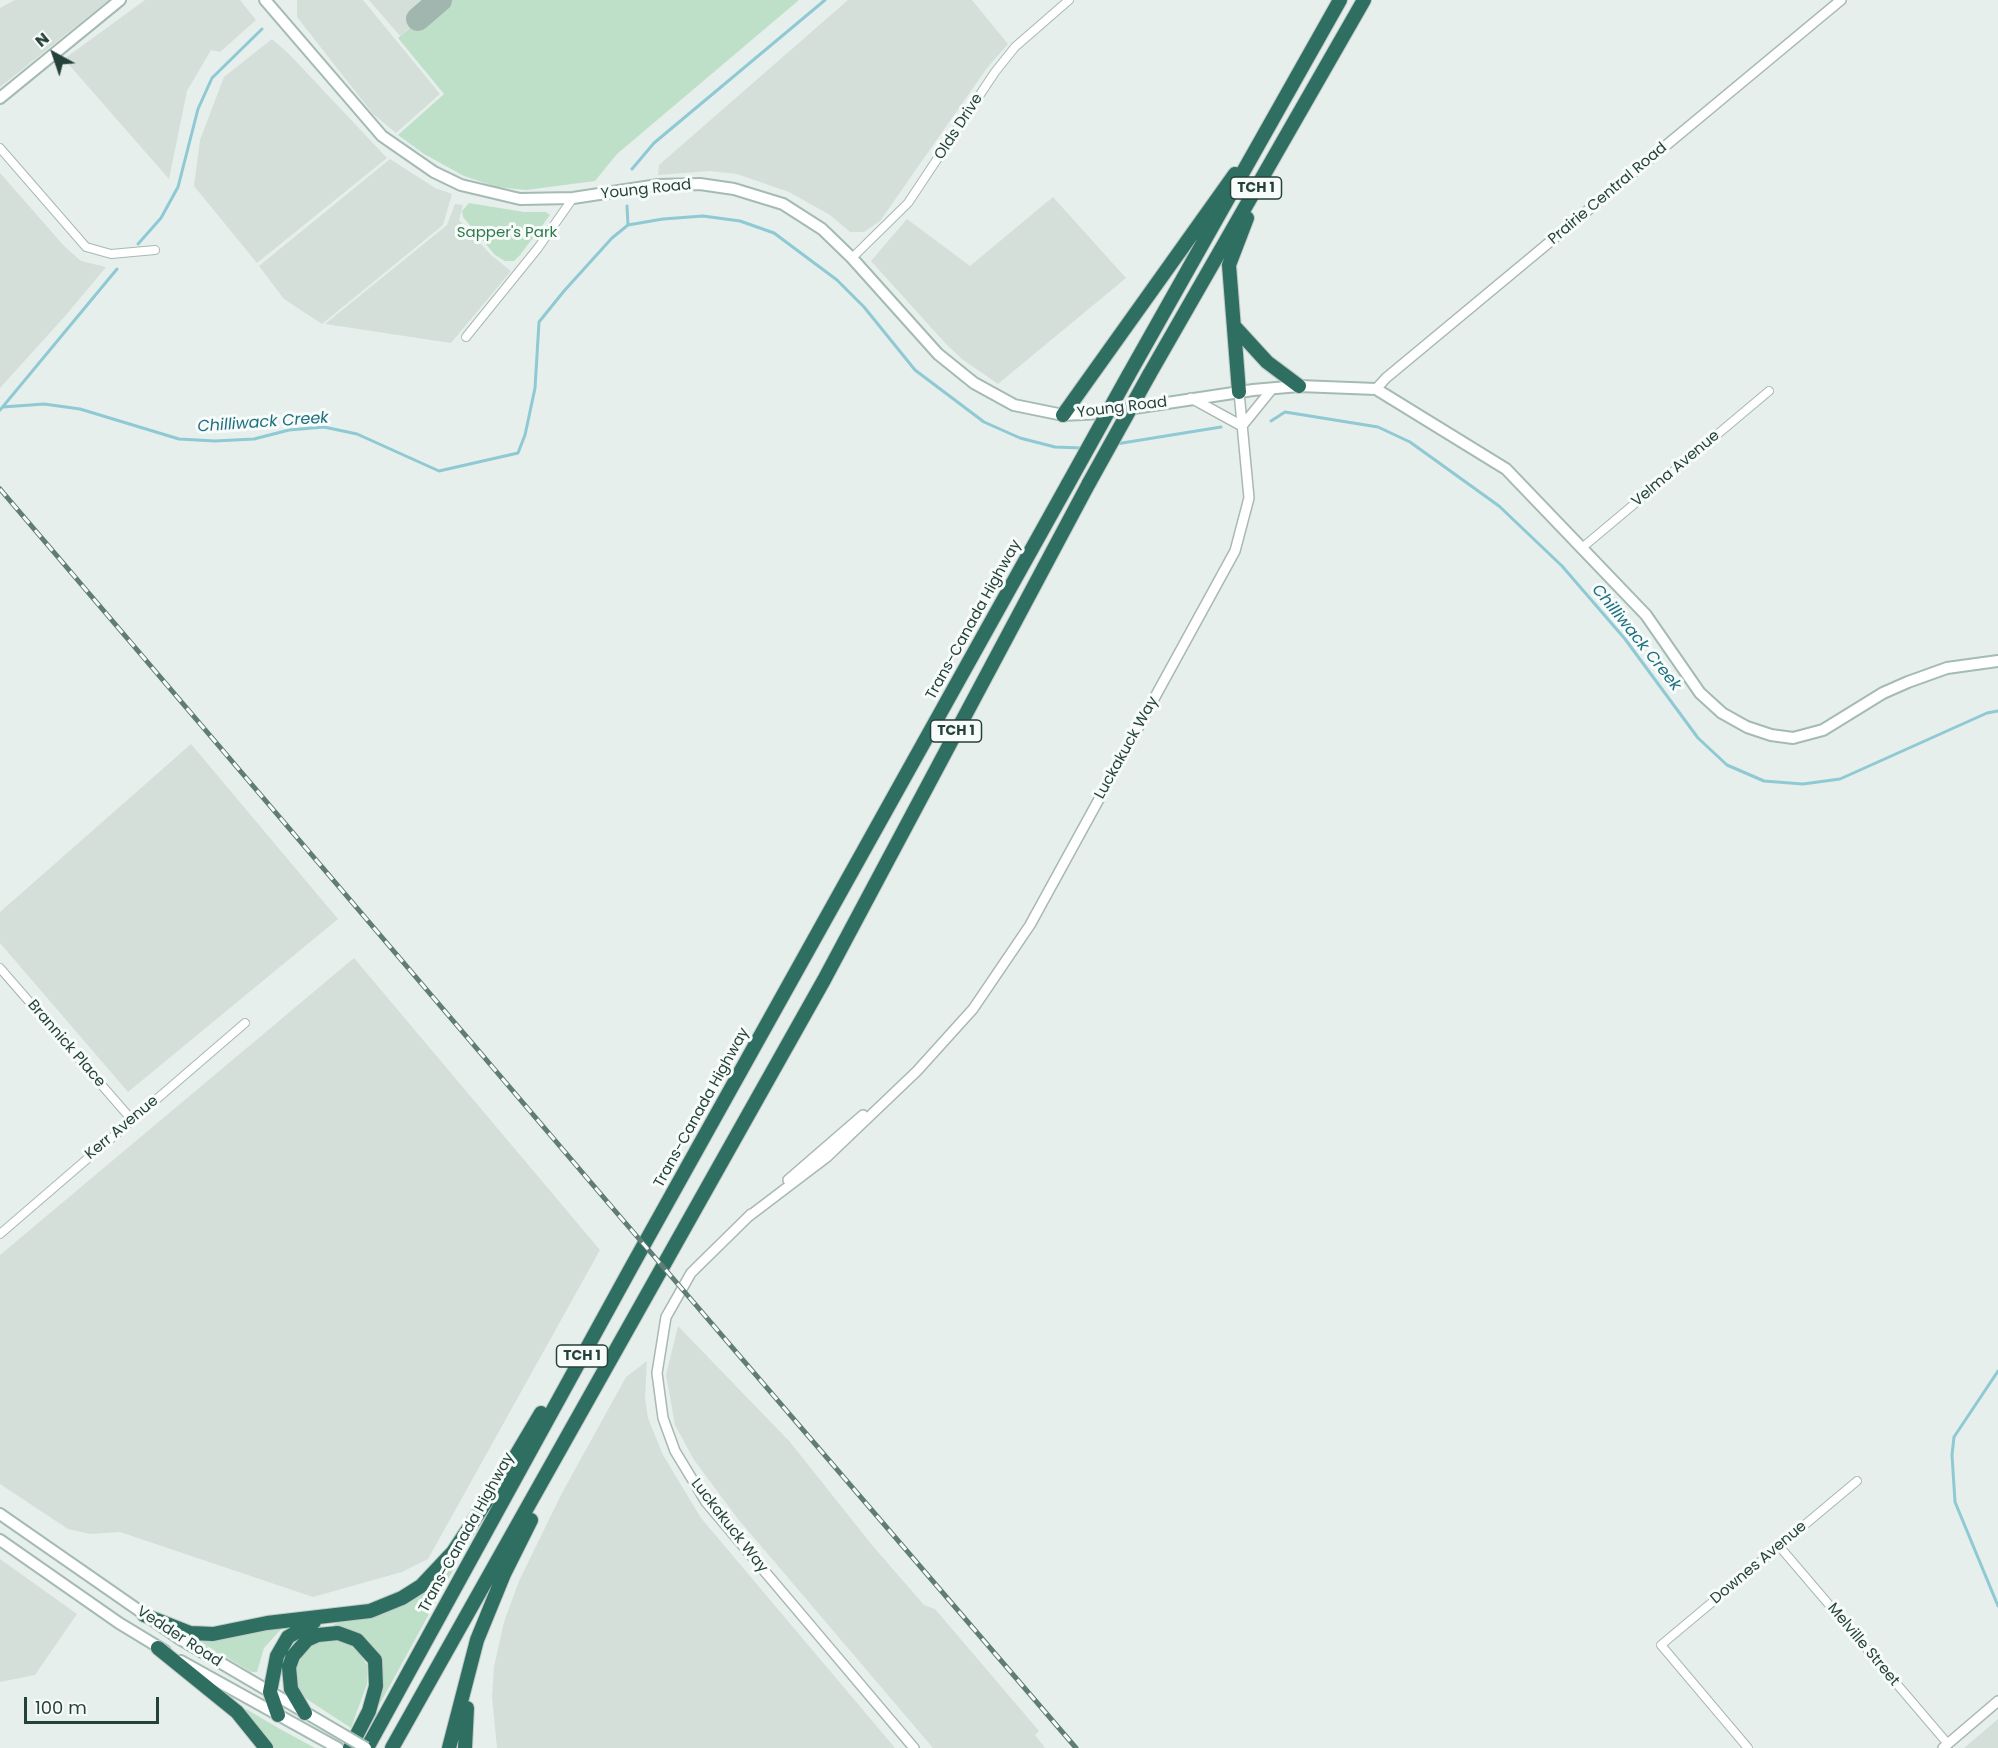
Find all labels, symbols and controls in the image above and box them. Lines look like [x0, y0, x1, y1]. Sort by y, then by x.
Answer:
north arrow [24, 24, 84, 84]
text: N [30, 27, 54, 53]
street label: Olds Drive [931, 91, 987, 163]
street label: Prairie Central Road [1545, 139, 1671, 249]
street label: Young Road [600, 176, 692, 204]
road number: TCH 1 [1230, 177, 1282, 199]
park label: Sapper's Park [457, 224, 557, 242]
street label: Young Road [1076, 394, 1168, 422]
water label: Chilliwack Creek [197, 409, 329, 437]
street label: Velma Avenue [1628, 427, 1724, 511]
street label: Trans-Canada Highway [922, 537, 1026, 703]
water label: Chilliwack Creek [1587, 581, 1685, 695]
street label: Luckakuck Way [1091, 694, 1163, 802]
road number: TCH 1 [930, 720, 982, 742]
street label: Brannick Place [23, 997, 109, 1091]
street label: Trans-Canada Highway [650, 1025, 754, 1191]
street label: Kerr Avenue [82, 1092, 162, 1164]
road number: TCH 1 [556, 1345, 608, 1367]
street label: Trans-Canada Highway [415, 1450, 519, 1616]
street label: Luckakuck Way [687, 1475, 771, 1577]
street label: Downes Avenue [1707, 1518, 1811, 1608]
street label: Melville Street [1823, 1600, 1903, 1690]
street label: Vedder Road [133, 1603, 225, 1671]
scale bar [27, 1685, 162, 1723]
text: 100 m [35, 1695, 87, 1720]

